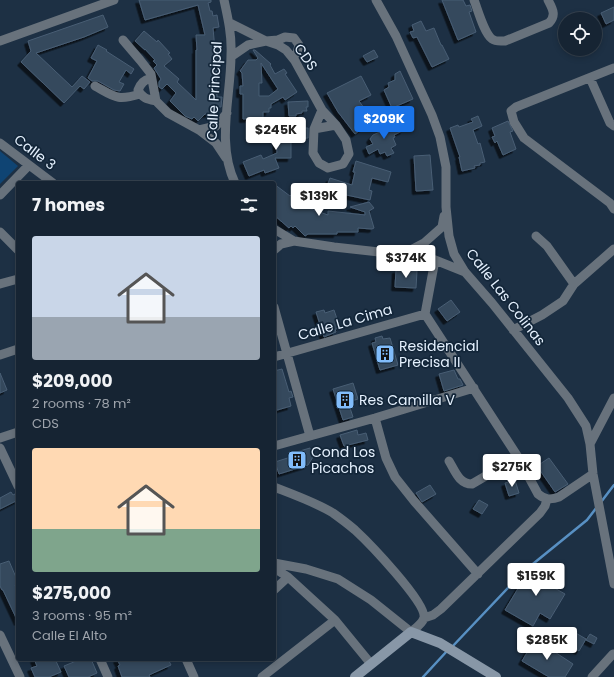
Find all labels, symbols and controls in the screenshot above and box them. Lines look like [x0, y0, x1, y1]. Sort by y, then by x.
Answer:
map controls [558, 12, 602, 56]
button: locate [558, 12, 602, 56]
street label: CDS [290, 39, 322, 75]
street label: Calle Principal [201, 41, 227, 141]
pin: $209K [356, 106, 412, 140]
text: $209K [363, 109, 405, 128]
pin: $245K [248, 117, 304, 151]
text: $245K [255, 120, 297, 139]
street label: Calle 3 [10, 130, 60, 174]
pin: $139K [291, 183, 347, 217]
text: $139K [300, 186, 338, 205]
text: 7 homes [32, 193, 105, 217]
icon: filters [238, 194, 260, 216]
street label: Calle Las Colinas [462, 244, 550, 350]
pin: $374K [378, 245, 434, 279]
text: $374K [385, 248, 427, 267]
icon: home [110, 262, 182, 334]
street label: Calle La Cima [296, 299, 394, 345]
place label: Residencial Precisa II [399, 336, 479, 372]
building icon: Residencial Precisa II [374, 343, 396, 365]
text: $209,000 [32, 369, 113, 393]
building icon: Res Camilla V [334, 389, 356, 411]
place label: Res Camilla V [359, 390, 455, 410]
text: 2 rooms · 78 m² [32, 394, 131, 413]
text: CDS [32, 414, 59, 433]
place label: Cond Los Picachos [311, 442, 375, 478]
building icon: Cond Los Picachos [286, 449, 308, 471]
pin: $275K [484, 454, 540, 488]
text: $275K [492, 457, 532, 476]
icon: home [110, 474, 182, 546]
pin: $159K [508, 563, 564, 597]
text: $159K [517, 566, 555, 585]
text: $275,000 [32, 581, 111, 605]
text: 3 rooms · 95 m² [32, 606, 132, 625]
text: Calle El Alto [32, 626, 107, 645]
pin: $285K [519, 627, 575, 661]
text: $285K [526, 630, 568, 649]

